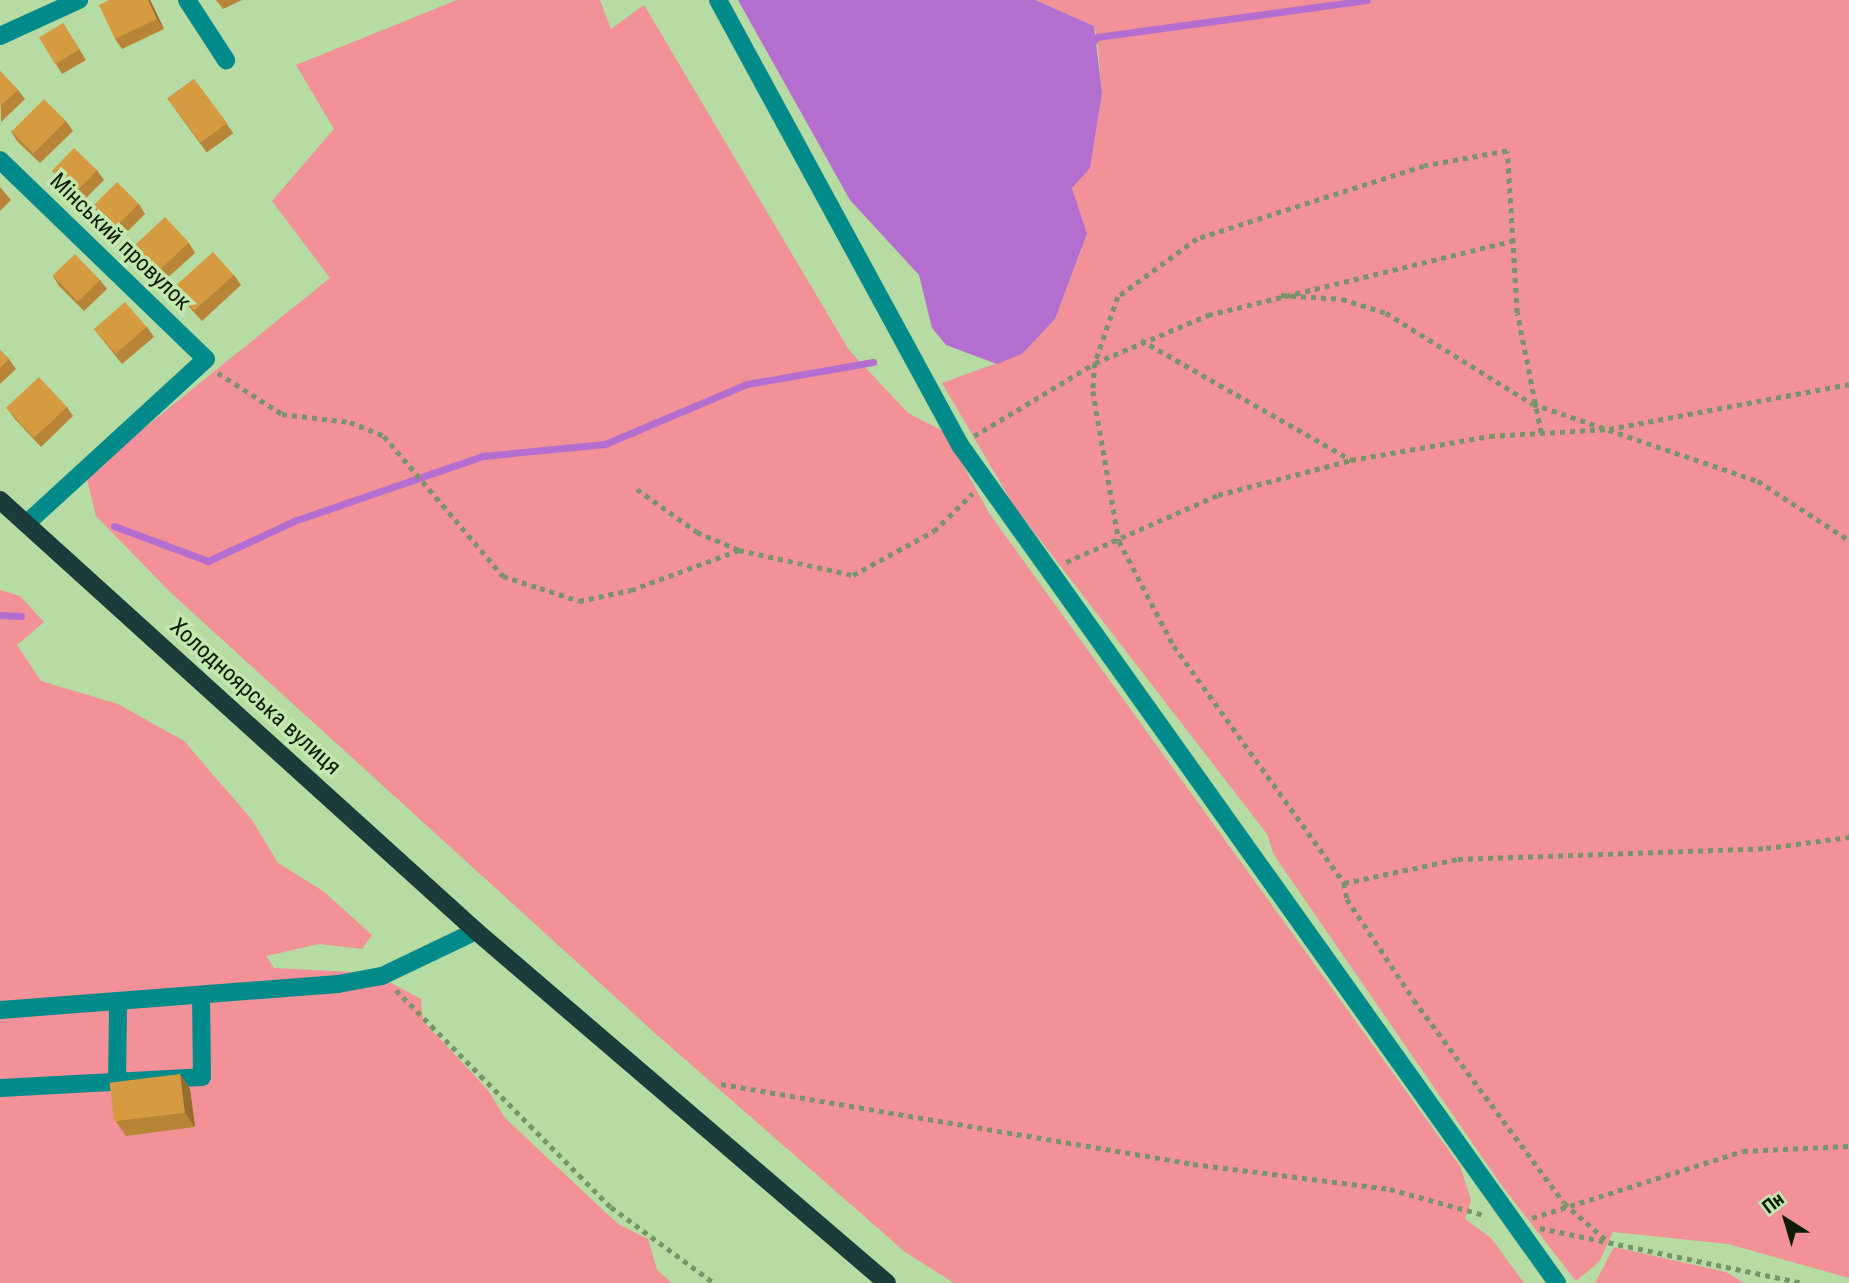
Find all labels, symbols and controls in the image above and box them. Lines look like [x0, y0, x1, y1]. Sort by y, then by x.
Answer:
street label: Мінський провулок [44, 168, 196, 316]
street label: Холодноярська вулиця [164, 613, 346, 781]
north arrow [1751, 1185, 1821, 1255]
text: Пн [1758, 1187, 1788, 1218]

